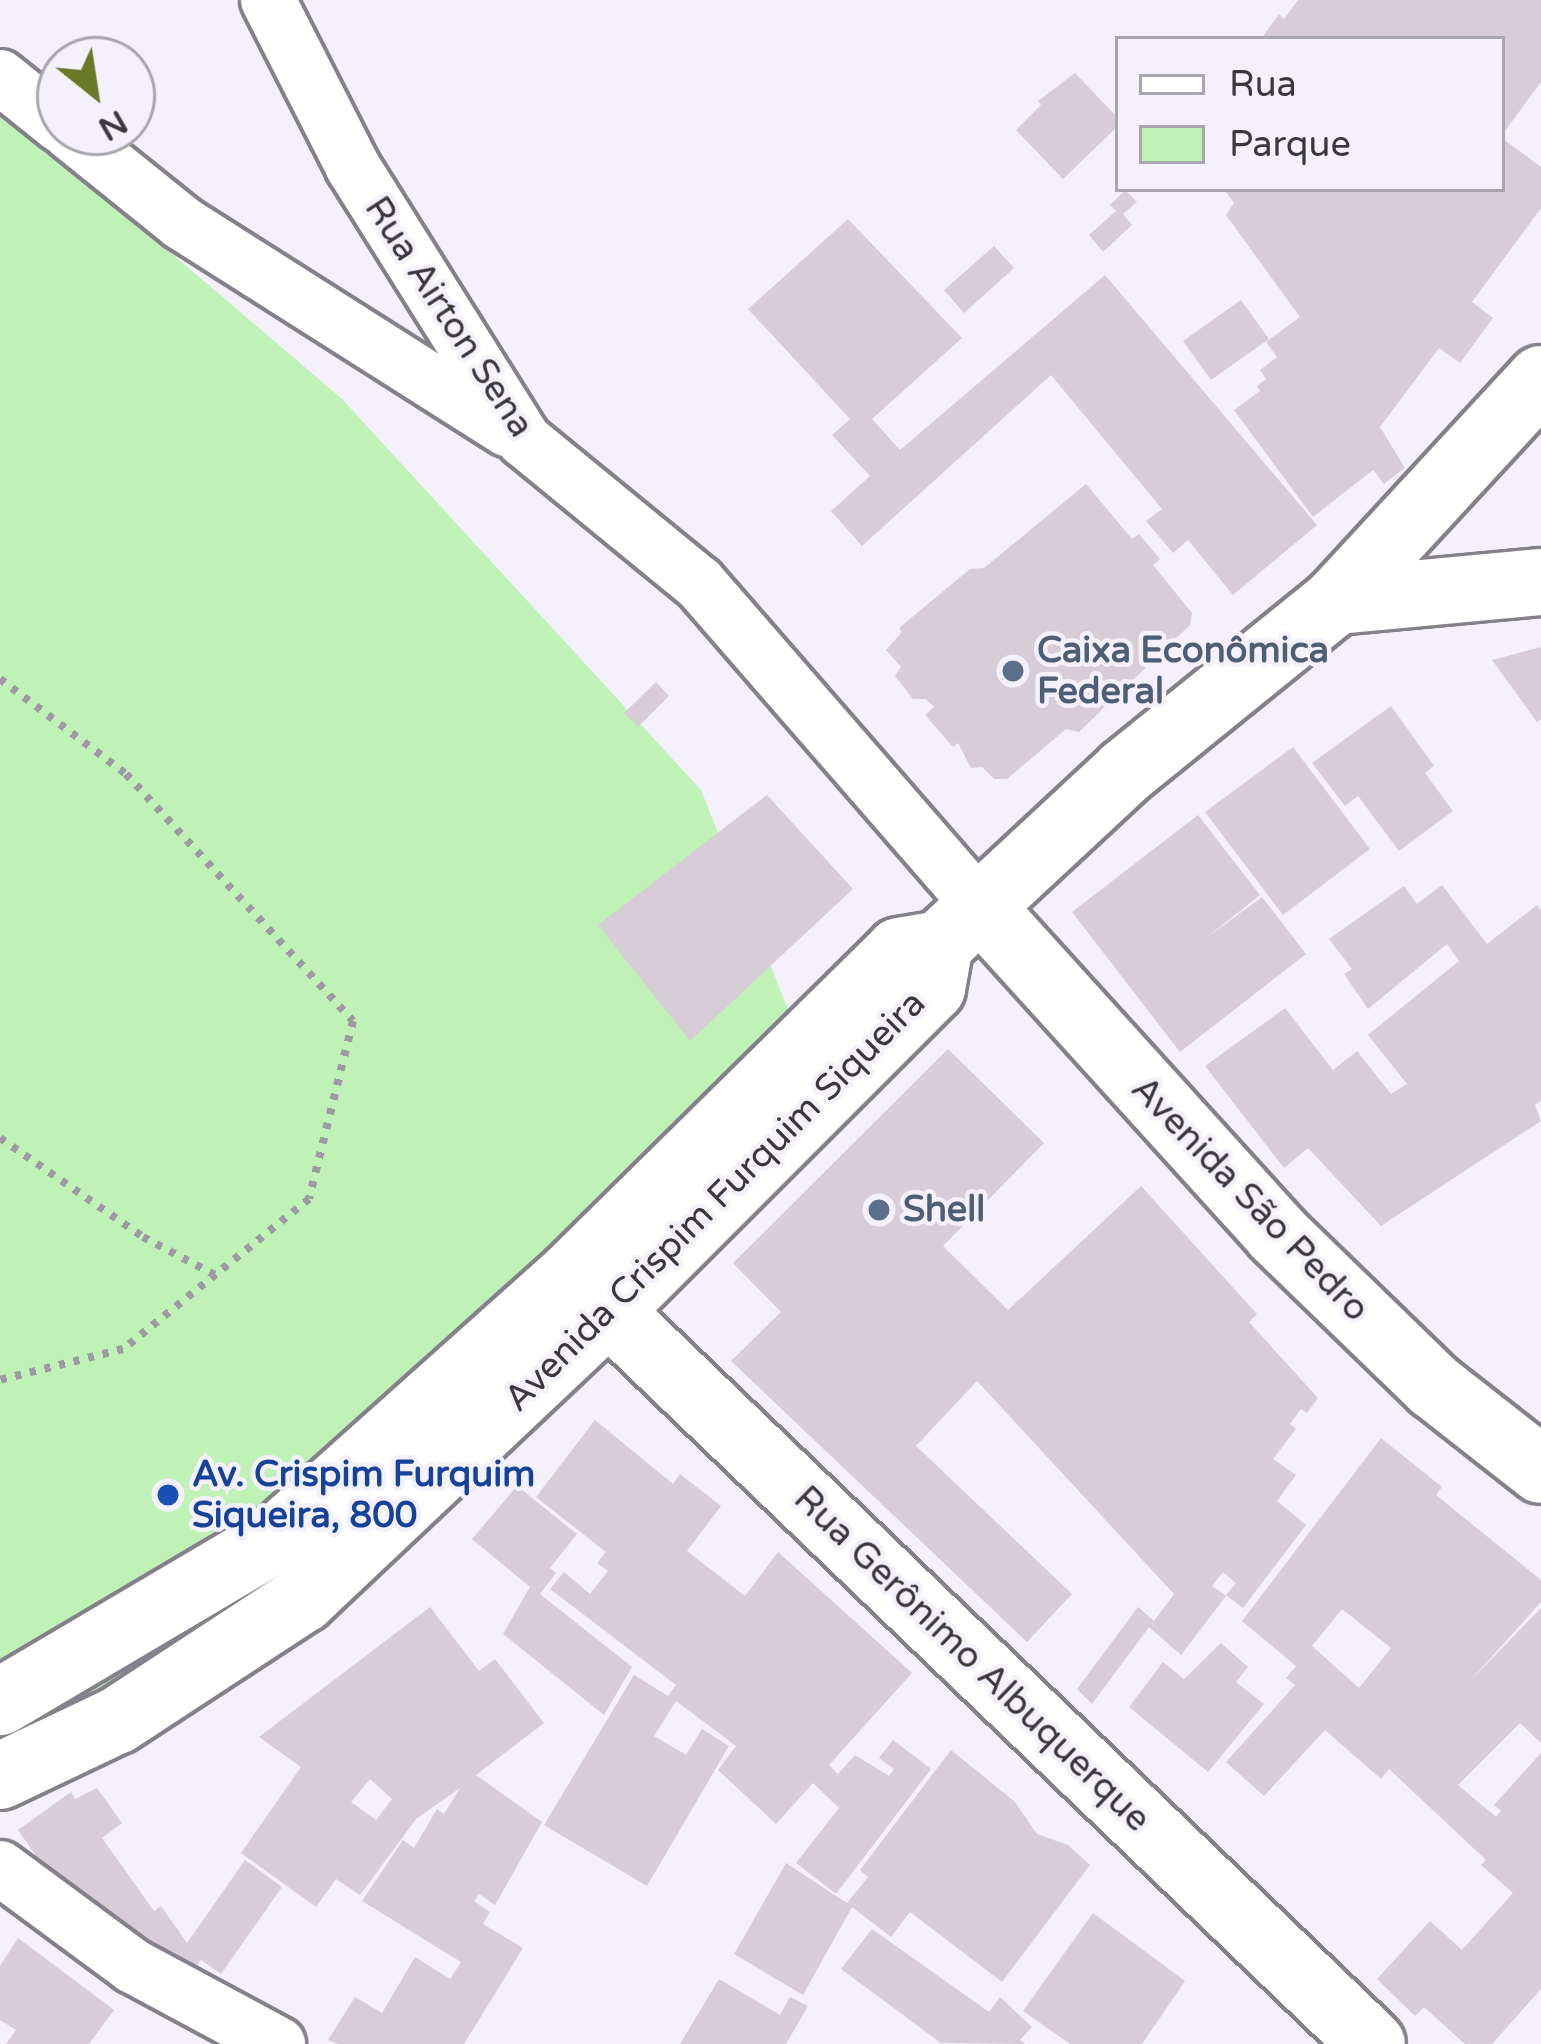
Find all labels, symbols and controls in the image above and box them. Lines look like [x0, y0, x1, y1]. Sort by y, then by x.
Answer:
north arrow [36, 36, 156, 156]
legend [1115, 36, 1505, 192]
text: Rua [1229, 63, 1297, 106]
text: N [92, 101, 134, 149]
text: Parque [1229, 123, 1351, 166]
street label: Rua Airton Sena [355, 189, 543, 445]
place label: Caixa Econômica Federal [1037, 628, 1329, 713]
marker: Caixa Econômica Federal [1000, 658, 1026, 684]
street label: Avenida Crispim Furquim Siqueira [496, 982, 934, 1420]
street label: Avenida São Pedro [1122, 1068, 1378, 1330]
place label: Shell [903, 1188, 985, 1232]
marker: Shell [866, 1197, 892, 1223]
place label: Av. Crispim Furquim Siqueira, 800 [192, 1452, 535, 1537]
street label: Rua Gerônimo Albuquerque [785, 1477, 1159, 1841]
marker: Av. Crispim Furquim Siqueira, 800 [155, 1482, 181, 1508]

